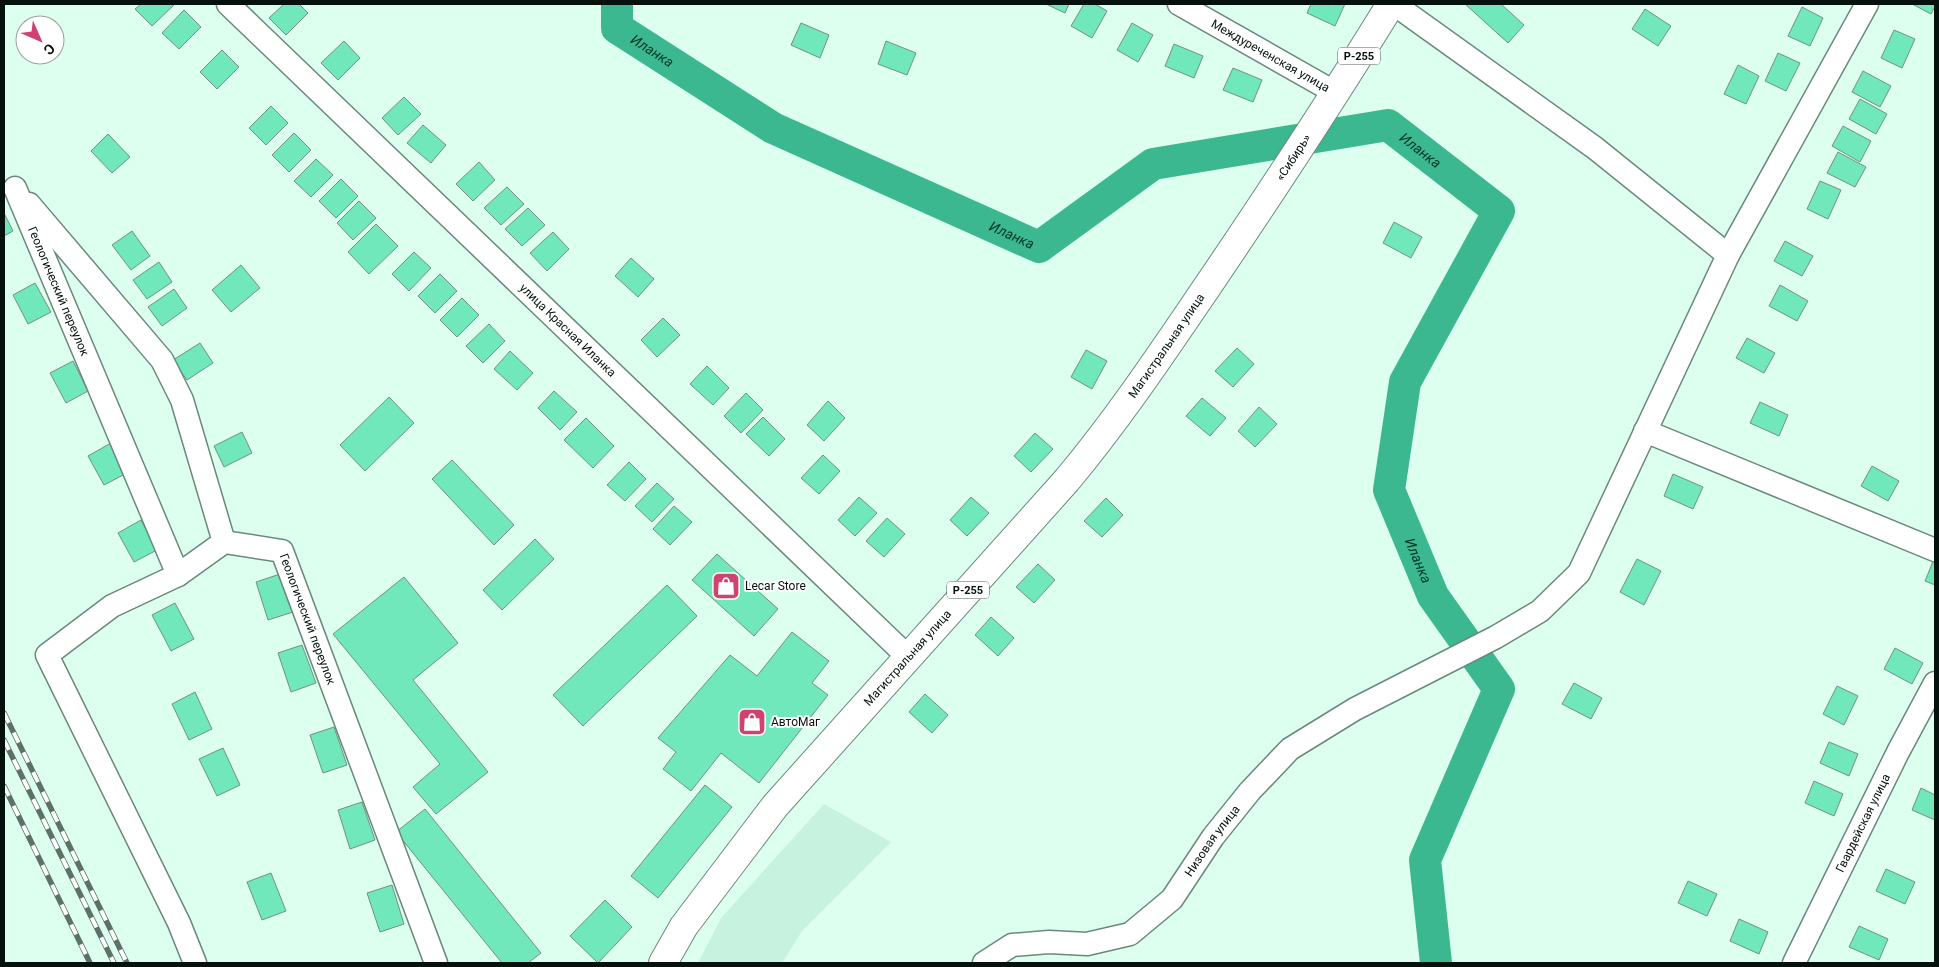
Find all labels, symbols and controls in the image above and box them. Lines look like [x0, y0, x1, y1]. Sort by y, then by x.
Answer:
north arrow [15, 15, 65, 65]
street label: Междуреченская улица [1209, 17, 1332, 95]
water label: Иланка [628, 31, 677, 70]
text: С [40, 40, 58, 58]
road number: Р-255 [1338, 48, 1380, 64]
water label: Иланка [1397, 129, 1444, 171]
street label: «Сибирь» [1273, 131, 1314, 183]
water label: Иланка [987, 218, 1037, 252]
street label: Геологический переулок [25, 224, 92, 358]
street label: улица Красная Иланка [517, 281, 619, 380]
street label: Магистральная улица [1126, 291, 1207, 401]
water label: Иланка [1402, 535, 1435, 586]
street label: Геологический переулок [277, 552, 339, 687]
shop icon: Lecar Store [711, 571, 741, 601]
place label: Lecar Store [745, 579, 806, 593]
road number: Р-255 [947, 582, 989, 598]
street label: Магистральная улица [861, 607, 954, 709]
shop icon: АвтоМаг [737, 707, 767, 737]
place label: АвтоМаг [771, 715, 820, 729]
street label: Гвардейская улица [1833, 772, 1893, 875]
street label: Низовая улица [1182, 803, 1243, 879]

